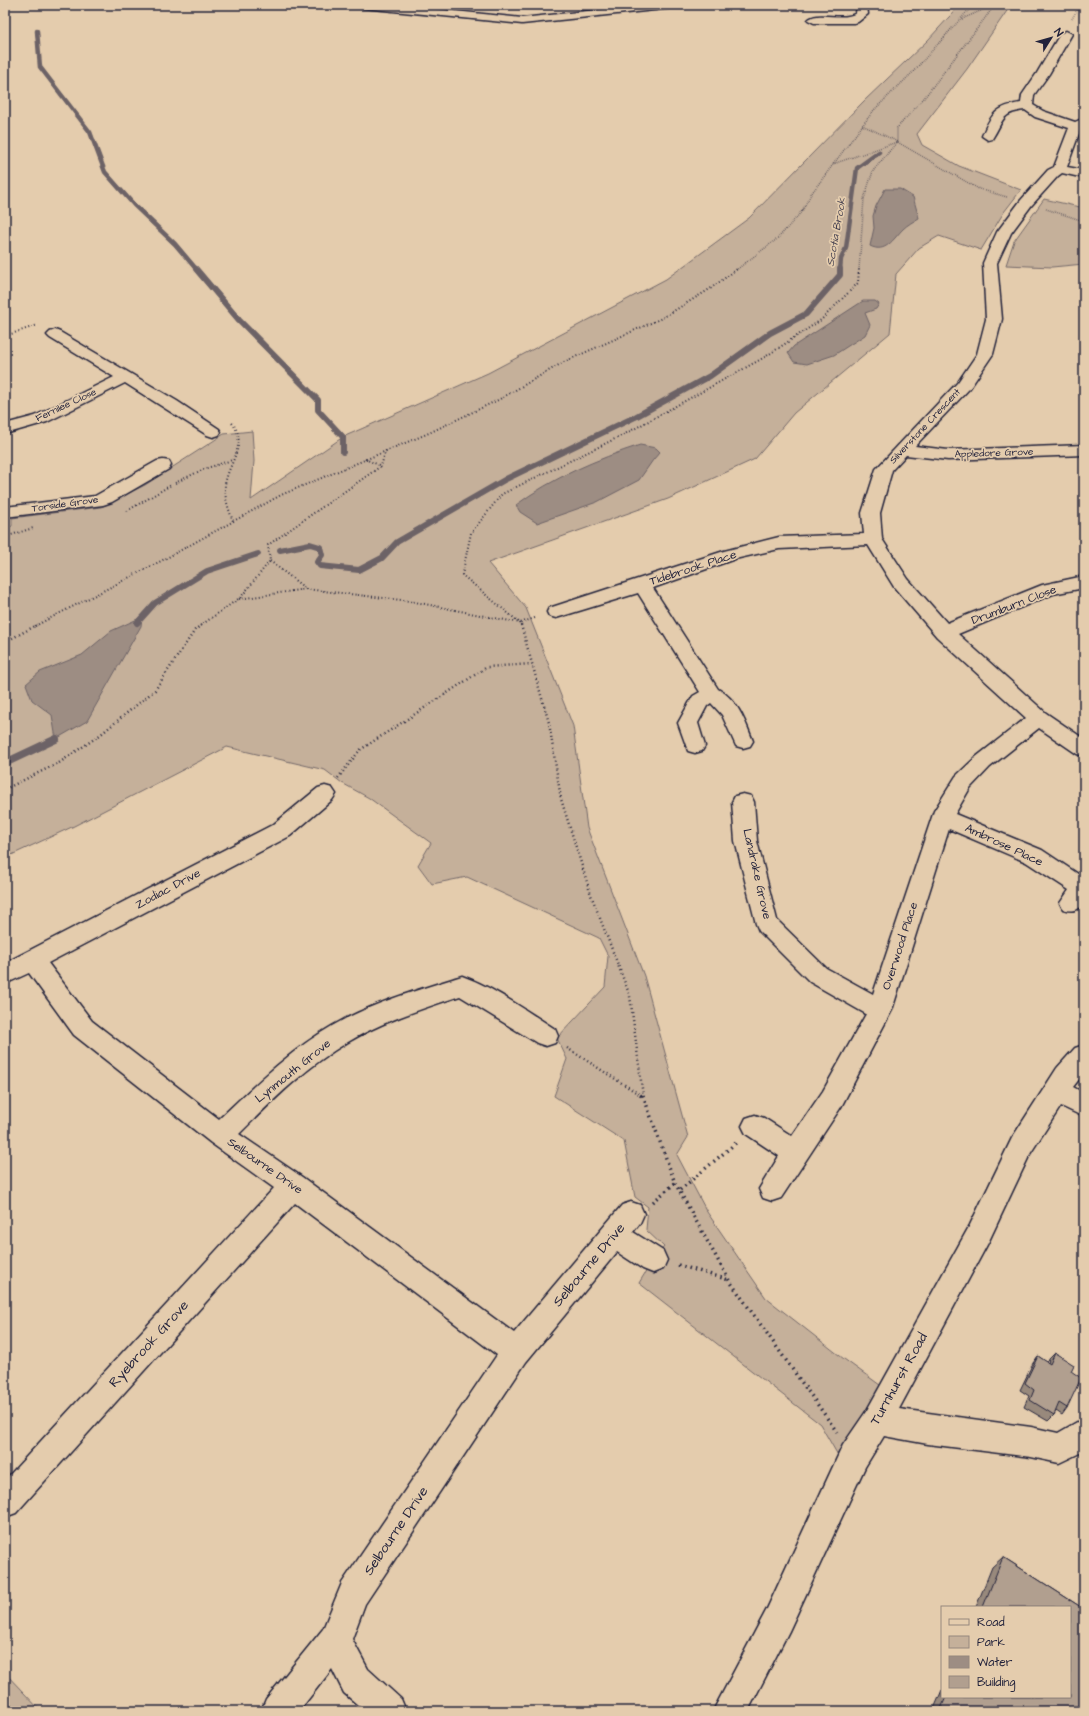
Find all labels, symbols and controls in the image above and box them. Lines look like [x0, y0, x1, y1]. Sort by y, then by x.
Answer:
north arrow [1031, 18, 1071, 58]
text: N [1051, 25, 1067, 40]
water label: Scotia Brook [823, 196, 849, 267]
street label: Fernilee Close [33, 385, 99, 425]
street label: Silverstone Crescent [886, 385, 964, 467]
street label: Appledore Grove [954, 445, 1034, 461]
street label: Torside Grove [31, 492, 100, 516]
street label: Tidebrook Place [647, 546, 739, 590]
street label: Drumburn Close [969, 581, 1059, 629]
street label: Ambrose Place [962, 820, 1046, 871]
street label: Landrake Grove [738, 827, 776, 921]
street label: Zodiac Drive [132, 864, 204, 913]
street label: Overwood Place [878, 899, 922, 992]
street label: Lynmouth Grove [251, 1035, 336, 1108]
street label: Selbourne Drive [224, 1134, 307, 1199]
street label: Selbourne Drive [548, 1219, 630, 1311]
street label: Ryebrook Grove [104, 1296, 194, 1392]
street label: Turnhurst Road [865, 1329, 933, 1429]
street label: Selbourne Drive [359, 1482, 433, 1579]
legend [941, 1606, 1071, 1698]
text: Road [977, 1614, 1005, 1631]
text: Park [977, 1634, 1005, 1651]
text: Water [977, 1654, 1013, 1671]
text: Building [977, 1674, 1015, 1692]

